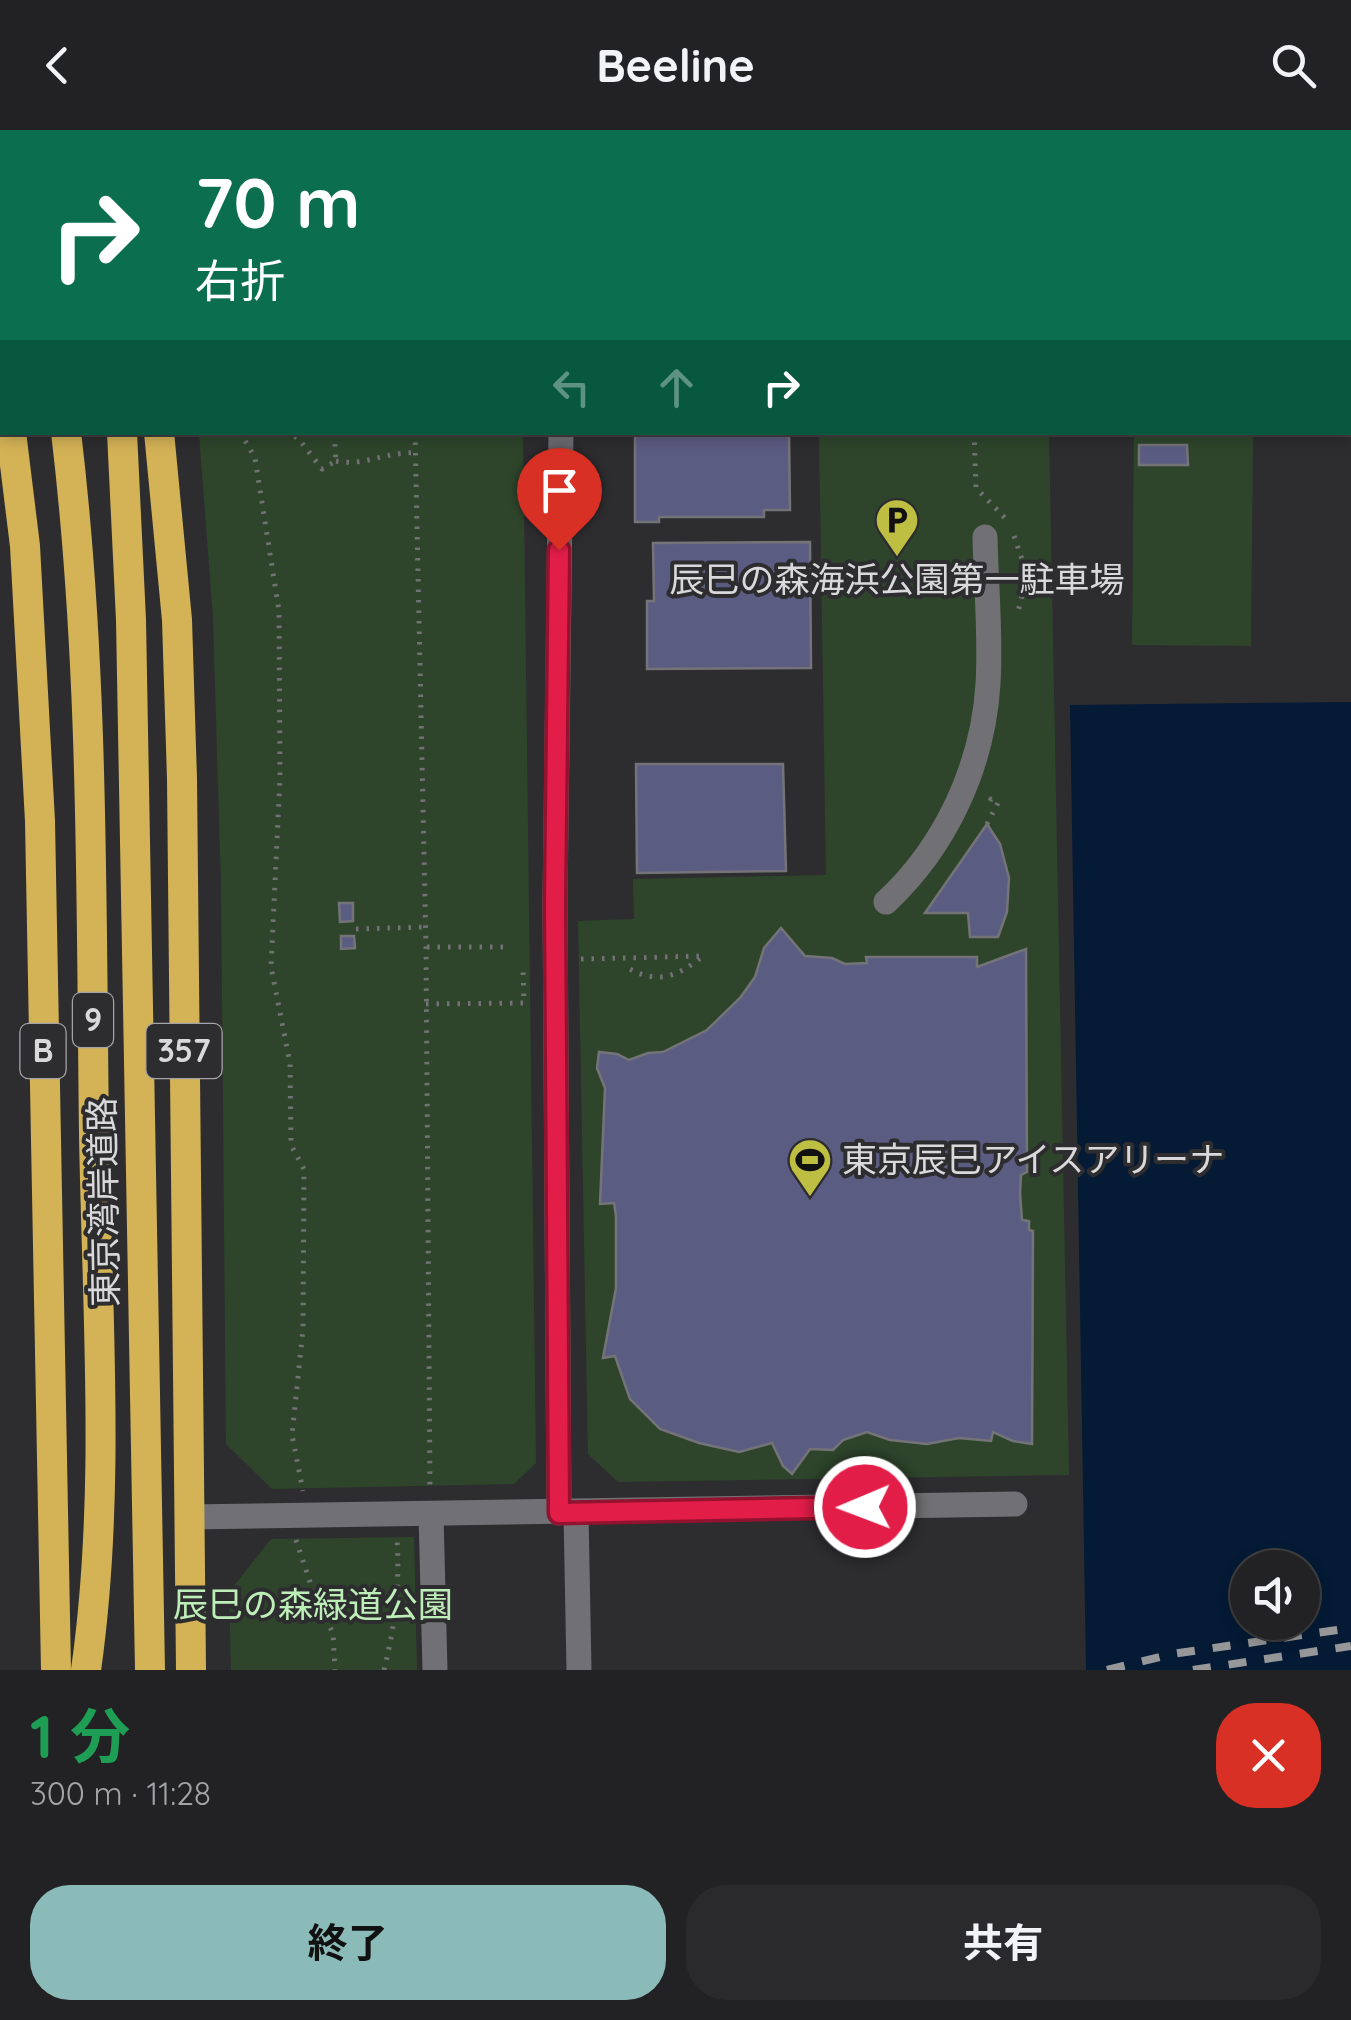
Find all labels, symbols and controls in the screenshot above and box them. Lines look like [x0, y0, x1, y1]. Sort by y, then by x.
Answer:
text: Beeline [596, 37, 755, 93]
icon: back [30, 38, 85, 93]
icon: search [1266, 38, 1321, 93]
text: 70 m [195, 158, 361, 246]
icon: right [30, 170, 160, 300]
text: 右折 [195, 252, 285, 308]
icon: left [544, 360, 599, 415]
icon: ahead [649, 360, 704, 415]
icon: right [754, 360, 809, 415]
pin [517, 448, 602, 551]
icon: arrive [532, 463, 587, 518]
parking icon: 辰巳の森海浜公園第一駐車場 [874, 497, 920, 558]
place label: 辰巳の森海浜公園第一駐車場 [669, 557, 1125, 601]
road number: 9 [73, 993, 113, 1047]
road number: B [20, 1024, 66, 1078]
road number: 357 [146, 1024, 222, 1078]
street label: 東京湾岸道路 [79, 1097, 127, 1307]
sports icon: 東京辰巳アイスアリーナ [787, 1137, 833, 1198]
place label: 東京辰巳アイスアリーナ [842, 1137, 1224, 1181]
position arrow [813, 1455, 917, 1559]
map controls [1230, 1550, 1320, 1640]
button: sound [1230, 1550, 1320, 1640]
park label: 辰巳の森緑道公園 [173, 1582, 453, 1626]
text: 1 分 [30, 1698, 130, 1773]
button: close [1216, 1703, 1321, 1808]
text: 300 m · 11:28 [30, 1773, 211, 1813]
button: 終了 [30, 1885, 666, 2000]
button: 共有 [686, 1885, 1321, 2000]

